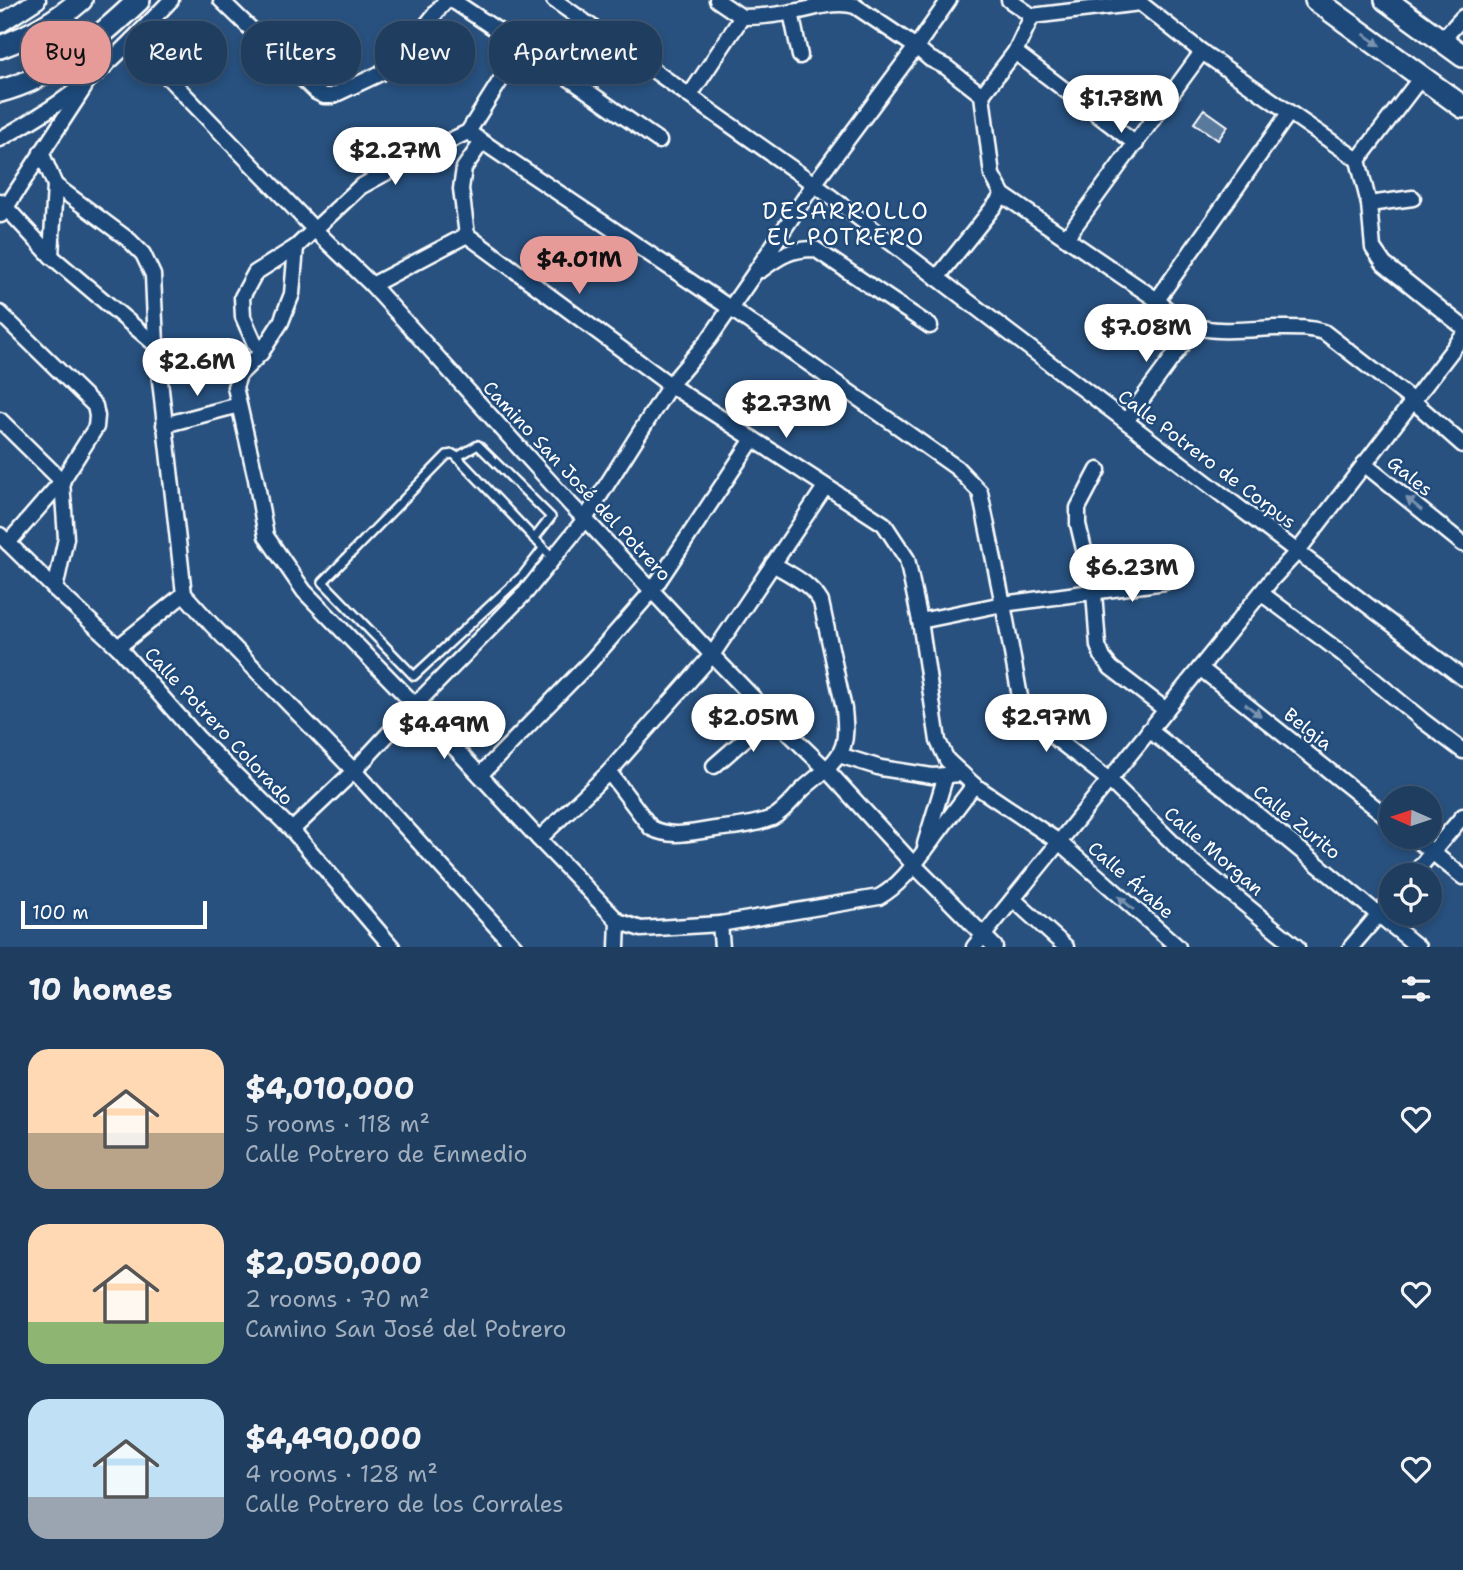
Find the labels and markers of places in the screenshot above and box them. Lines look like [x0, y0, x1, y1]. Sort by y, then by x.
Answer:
pin: $1.78M [1064, 76, 1178, 135]
pin: $2.27M [338, 128, 452, 187]
pin: $4.01M [522, 236, 636, 296]
pin: $7.08M [1089, 304, 1203, 364]
pin: $2.6M [148, 338, 246, 398]
pin: $2.73M [729, 380, 843, 440]
pin: $6.23M [1075, 544, 1189, 604]
pin: $2.05M [696, 694, 810, 754]
pin: $2.97M [989, 694, 1103, 754]
pin: $4.49M [387, 702, 501, 761]

